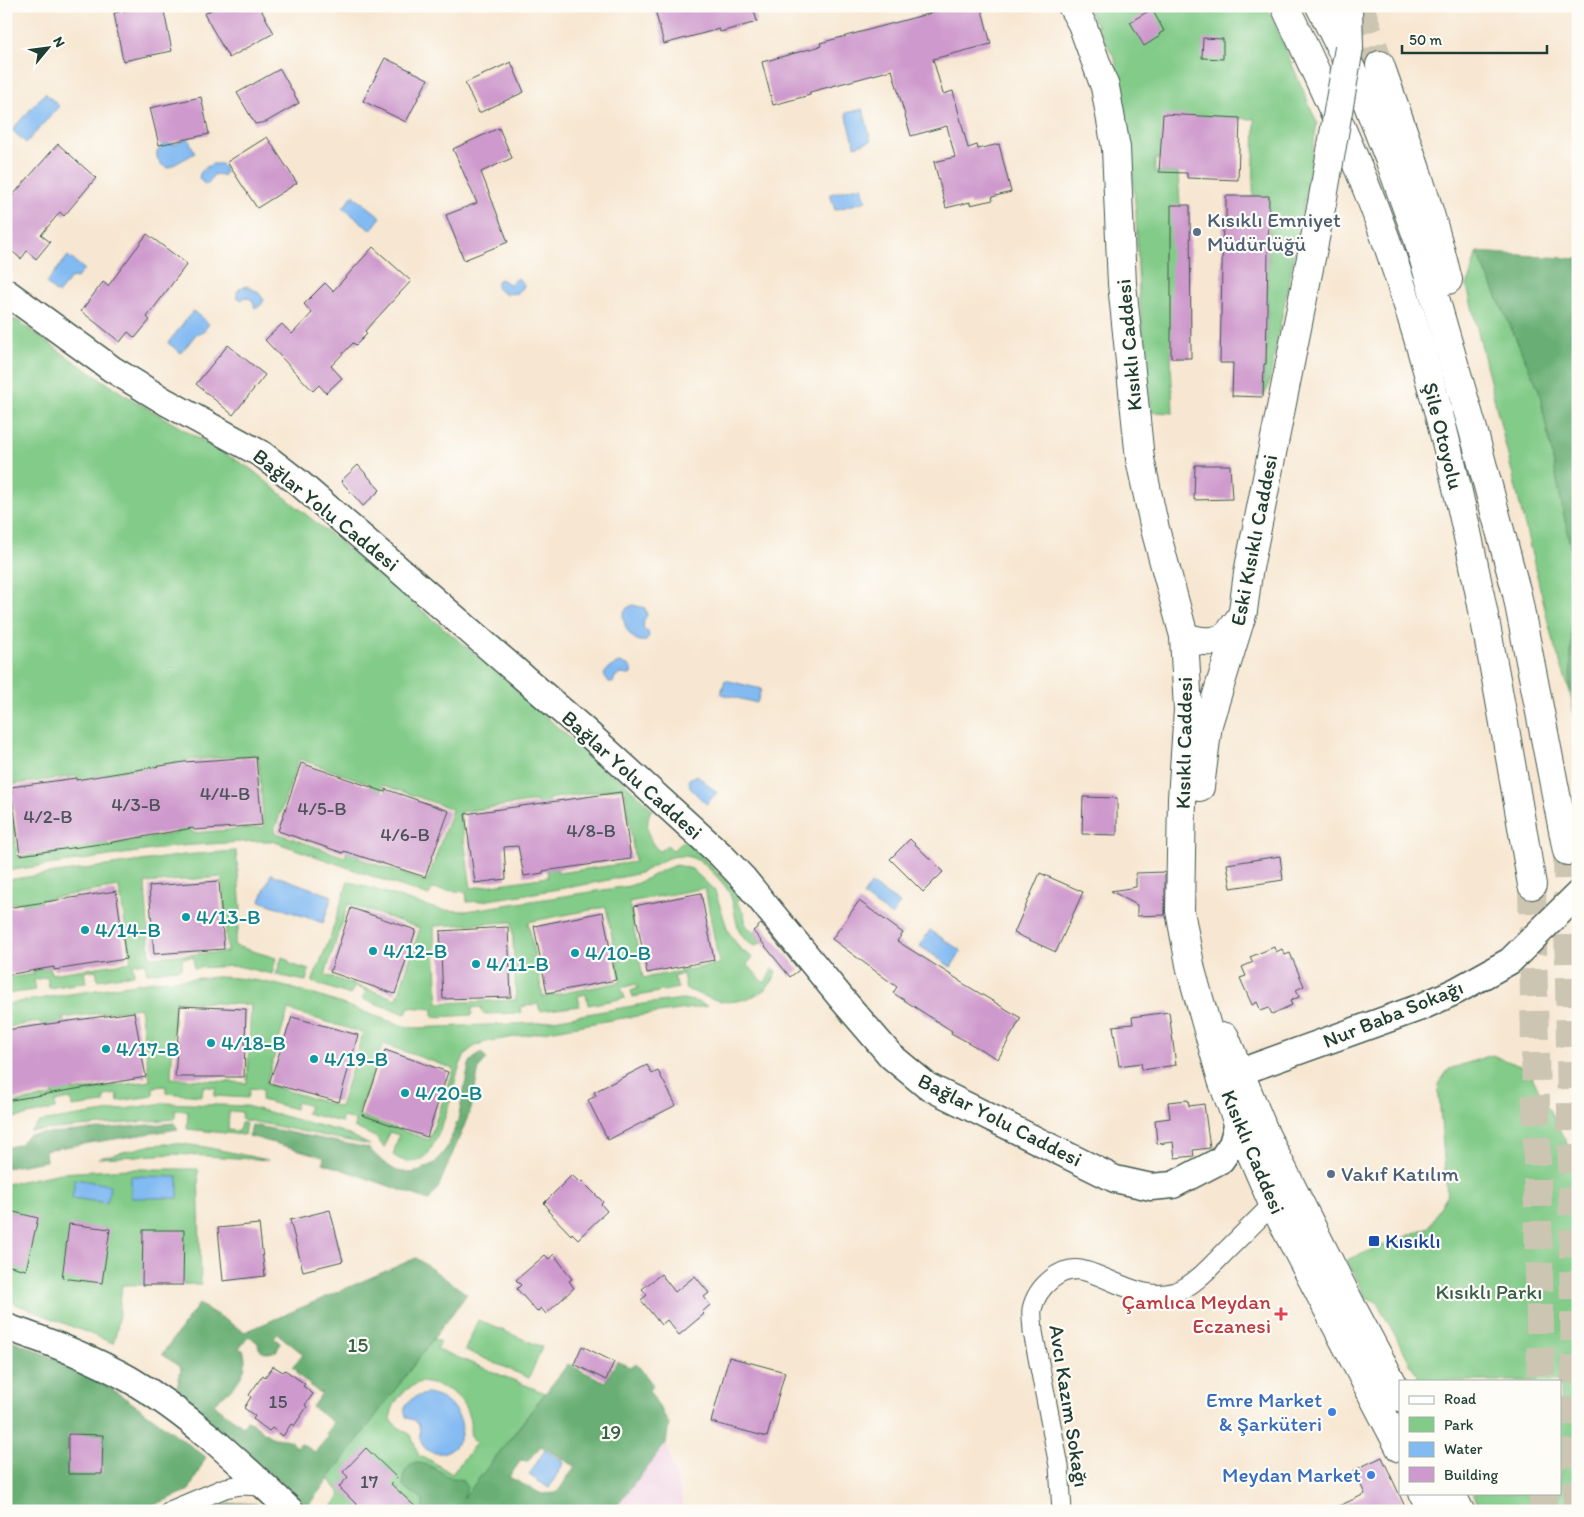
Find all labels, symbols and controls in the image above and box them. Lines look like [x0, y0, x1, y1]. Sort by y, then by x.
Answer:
north arrow [22, 22, 72, 72]
scale bar [1402, 22, 1546, 54]
text: 50 m [1409, 31, 1442, 49]
text: N [49, 34, 69, 50]
place label: Kısıklı Emniyet Müdürlüğü [1207, 207, 1341, 256]
marker: Kısıklı Emniyet Müdürlüğü [1191, 226, 1203, 238]
street label: Kısıklı Caddesi [1110, 278, 1147, 412]
street label: Şile Otoyolu [1418, 380, 1469, 492]
street label: Bağlar Yolu Caddesi [248, 443, 404, 576]
street label: Eski Kısıklı Caddesi [1225, 452, 1282, 628]
street label: Kısıklı Caddesi [1170, 677, 1197, 809]
street label: Bağlar Yolu Caddesi [557, 705, 708, 844]
house number: 4/4-B [200, 782, 250, 805]
house number: 4/3-B [111, 793, 161, 816]
house number: 4/5-B [297, 797, 347, 820]
house number: 4/2-B [23, 805, 73, 828]
house number: 4/8-B [566, 819, 616, 842]
house number: 4/6-B [380, 823, 430, 846]
place label: 4/13-B [196, 904, 261, 929]
marker: 4/13-B [180, 911, 192, 923]
place label: 4/14-B [95, 917, 161, 942]
marker: 4/14-B [79, 924, 91, 936]
place label: 4/12-B [383, 938, 447, 963]
place label: 4/10-B [585, 940, 651, 965]
marker: 4/12-B [367, 945, 379, 957]
marker: 4/10-B [569, 947, 581, 959]
place label: 4/11-B [486, 951, 549, 976]
marker: 4/11-B [470, 958, 482, 970]
street label: Nur Baba Sokağı [1319, 974, 1467, 1053]
place label: 4/18-B [221, 1030, 286, 1055]
place label: 4/17-B [116, 1036, 180, 1061]
marker: 4/18-B [205, 1037, 217, 1049]
marker: 4/17-B [100, 1043, 112, 1055]
place label: 4/19-B [324, 1046, 388, 1071]
marker: 4/19-B [308, 1053, 320, 1065]
street label: Bağlar Yolu Caddesi [914, 1067, 1086, 1172]
place label: 4/20-B [415, 1080, 482, 1105]
street label: Kısıklı Caddesi [1216, 1086, 1291, 1218]
marker: 4/20-B [399, 1087, 411, 1099]
place label: Vakıf Katılım [1341, 1161, 1459, 1186]
marker: Vakıf Katılım [1325, 1168, 1337, 1180]
place label: Kısıklı [1385, 1228, 1441, 1253]
marker: Kısıklı [1367, 1234, 1381, 1248]
park label: Kısıklı Parkı [1436, 1279, 1542, 1304]
place label: Çamlıca Meydan Eczanesi [1122, 1289, 1271, 1338]
marker: Çamlıca Meydan Eczanesi [1275, 1308, 1287, 1320]
street label: Avcı Kazım Sokağı [1044, 1323, 1095, 1489]
park label: 15 [348, 1332, 368, 1357]
legend [1399, 1380, 1562, 1494]
place label: Emre Market & Şarküteri [1206, 1387, 1322, 1436]
house number: 15 [269, 1390, 287, 1413]
text: Road [1444, 1390, 1477, 1408]
marker: Emre Market & Şarküteri [1326, 1406, 1338, 1418]
text: Park [1444, 1416, 1474, 1434]
park label: 19 [601, 1419, 621, 1444]
text: Water [1444, 1440, 1483, 1458]
place label: Meydan Market [1222, 1462, 1361, 1487]
text: Building [1444, 1466, 1498, 1484]
marker: Meydan Market [1365, 1469, 1377, 1481]
house number: 17 [360, 1470, 378, 1493]

